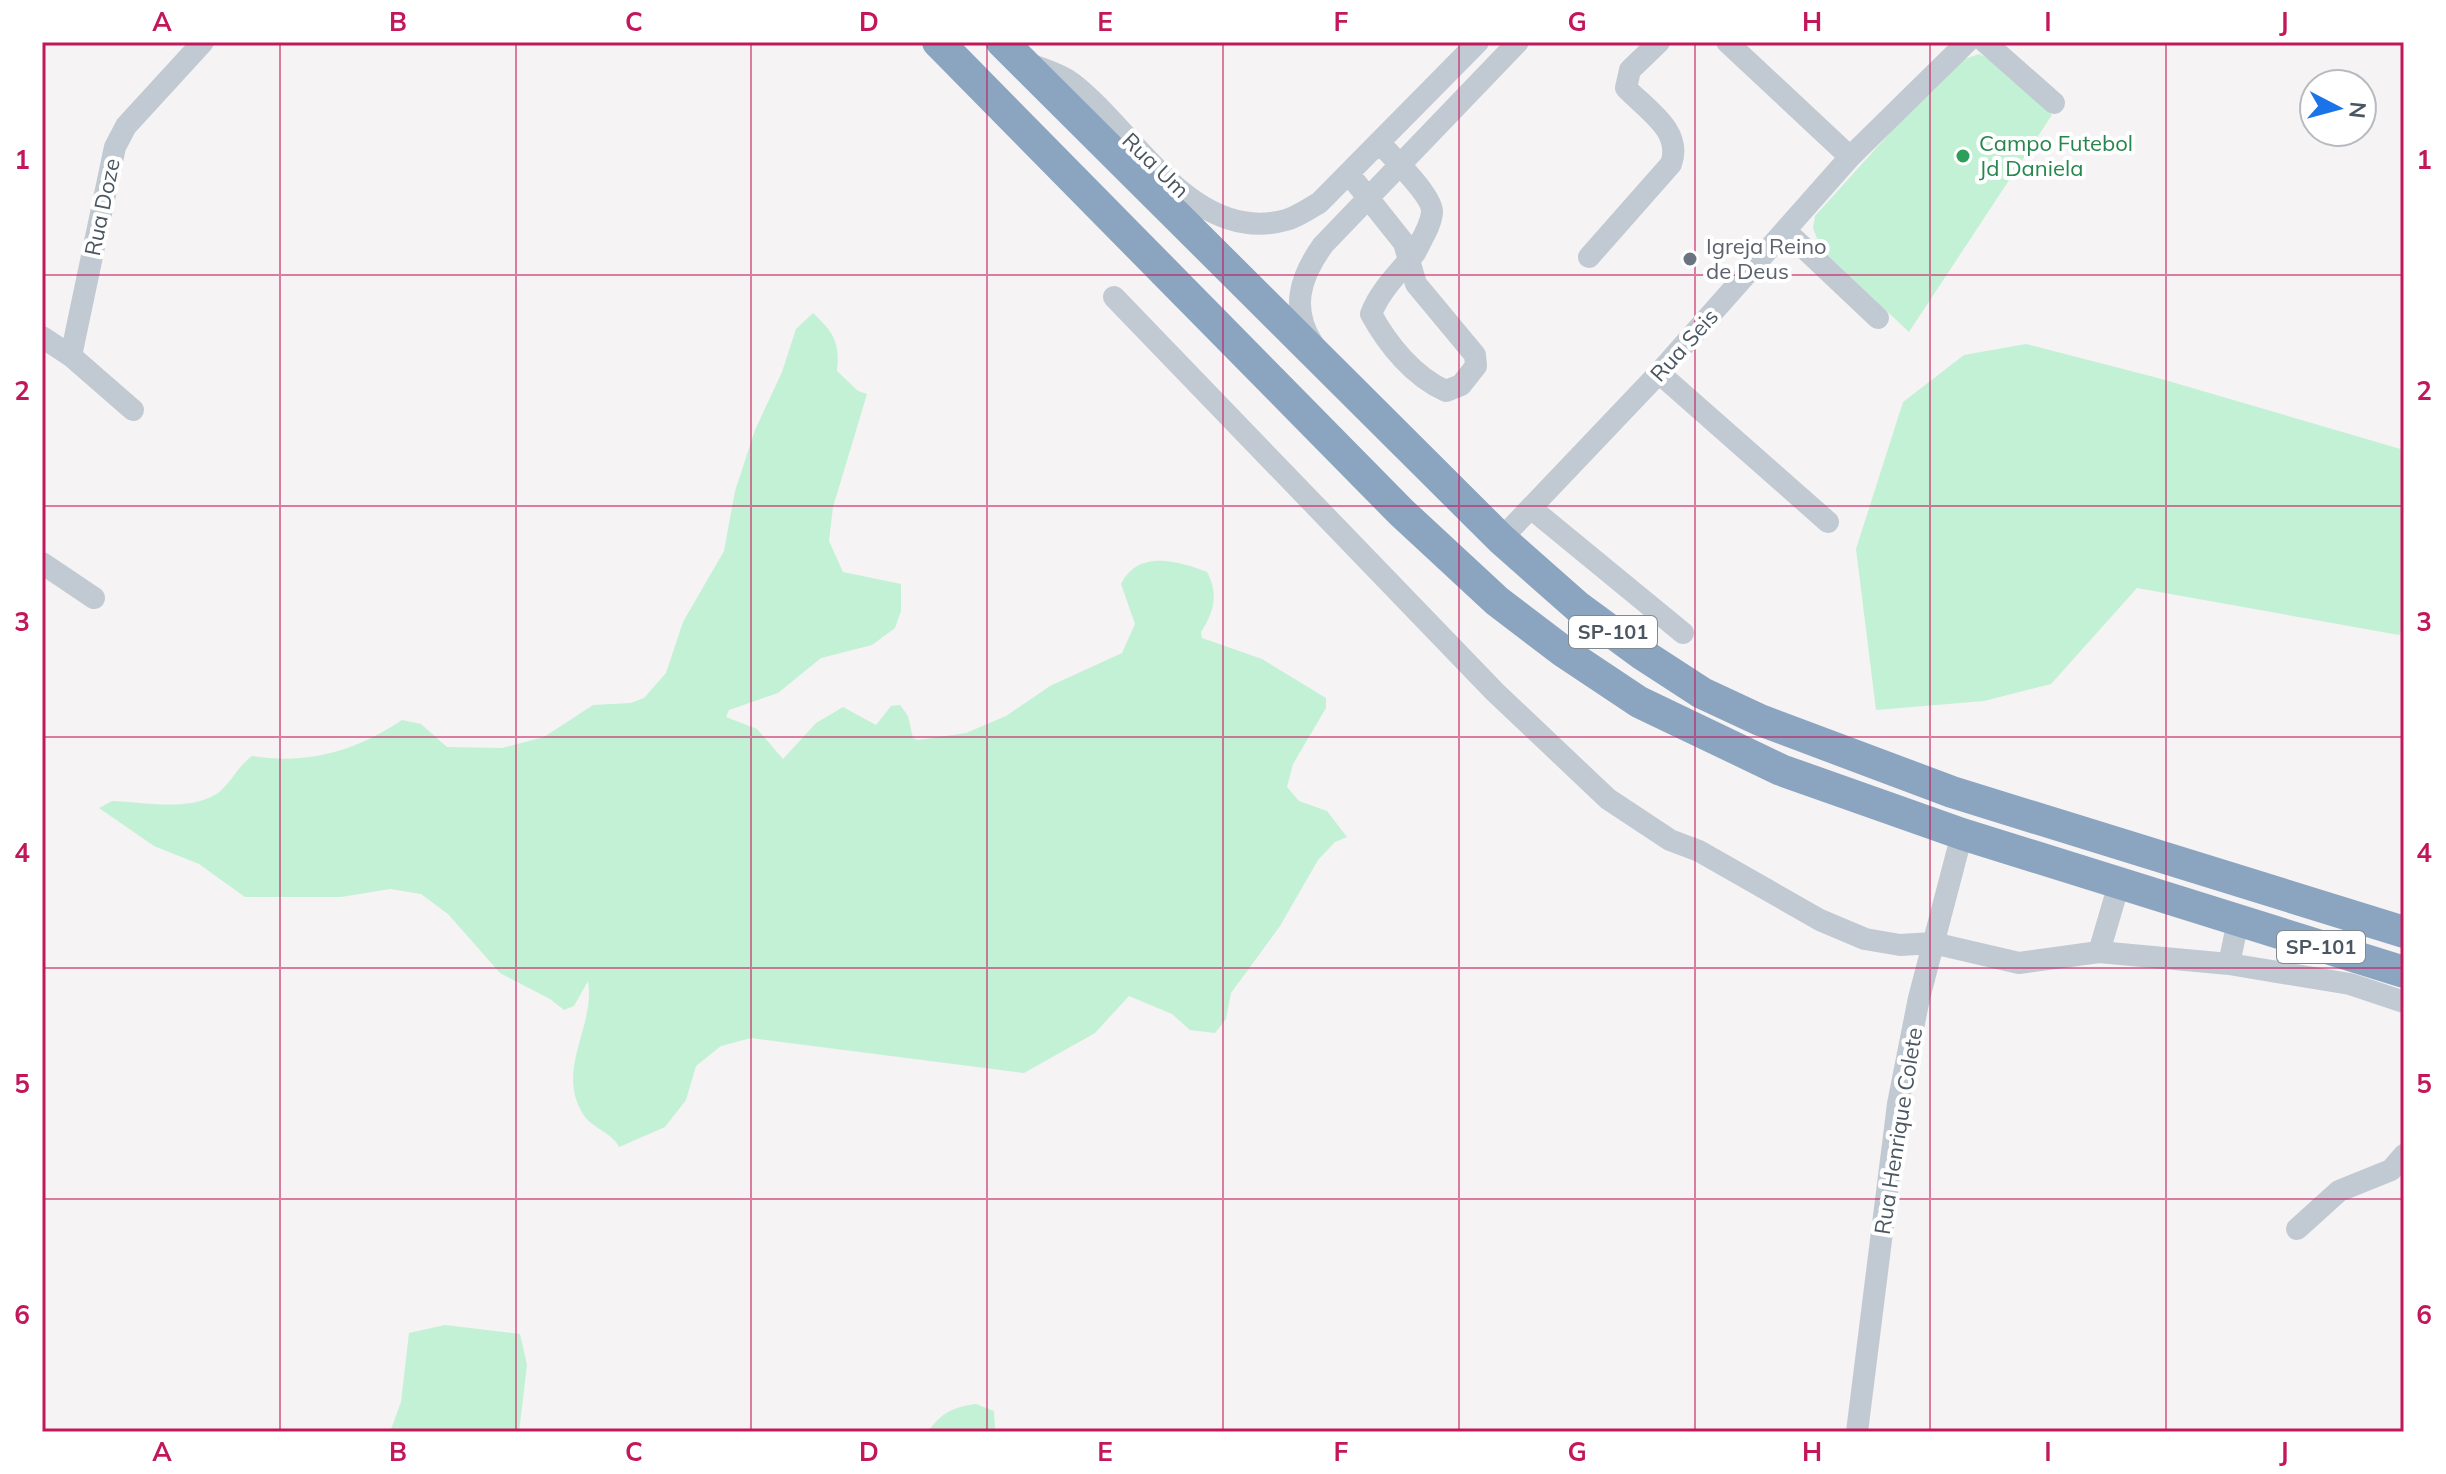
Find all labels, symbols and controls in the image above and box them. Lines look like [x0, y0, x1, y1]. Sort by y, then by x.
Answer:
text: A [152, 5, 172, 38]
text: B [389, 5, 407, 38]
text: C [625, 5, 643, 38]
text: D [859, 5, 879, 38]
text: E [1097, 5, 1113, 38]
text: F [1334, 5, 1349, 38]
text: G [1567, 5, 1587, 38]
text: H [1802, 5, 1822, 38]
text: I [2044, 5, 2052, 38]
text: J [2279, 5, 2289, 38]
north arrow [2298, 68, 2378, 148]
text: N [2343, 100, 2373, 120]
street label: Rua Um [1117, 126, 1195, 204]
place label: Campo Futebol Jd Daniela [1979, 129, 2133, 182]
text: 1 [14, 143, 30, 176]
text: 1 [2416, 143, 2432, 176]
marker: Campo Futebol Jd Daniela [1954, 147, 1972, 165]
street label: Rua Doze [78, 156, 126, 258]
place label: Igreja Reino de Deus [1706, 232, 1827, 285]
marker: Igreja Reino de Deus [1681, 250, 1699, 268]
street label: Rua Seis [1644, 303, 1724, 387]
text: 2 [14, 374, 30, 407]
text: 2 [2416, 374, 2432, 407]
text: 3 [14, 605, 30, 638]
text: 3 [2416, 605, 2432, 638]
road number: SP-101 [1569, 616, 1657, 648]
text: 4 [14, 836, 30, 869]
text: 4 [2416, 836, 2432, 869]
road number: SP-101 [2277, 931, 2365, 963]
street label: Rua Henrique Colete [1868, 1026, 1928, 1236]
text: 5 [14, 1067, 30, 1100]
text: 5 [2416, 1067, 2432, 1100]
text: 6 [14, 1298, 30, 1331]
text: 6 [2416, 1298, 2432, 1331]
text: A [152, 1435, 172, 1468]
text: B [389, 1435, 407, 1468]
text: C [625, 1435, 643, 1468]
text: D [859, 1435, 879, 1468]
text: E [1097, 1435, 1113, 1468]
text: F [1334, 1435, 1349, 1468]
text: G [1567, 1435, 1587, 1468]
text: H [1802, 1435, 1822, 1468]
text: I [2044, 1435, 2052, 1468]
text: J [2279, 1435, 2289, 1468]

